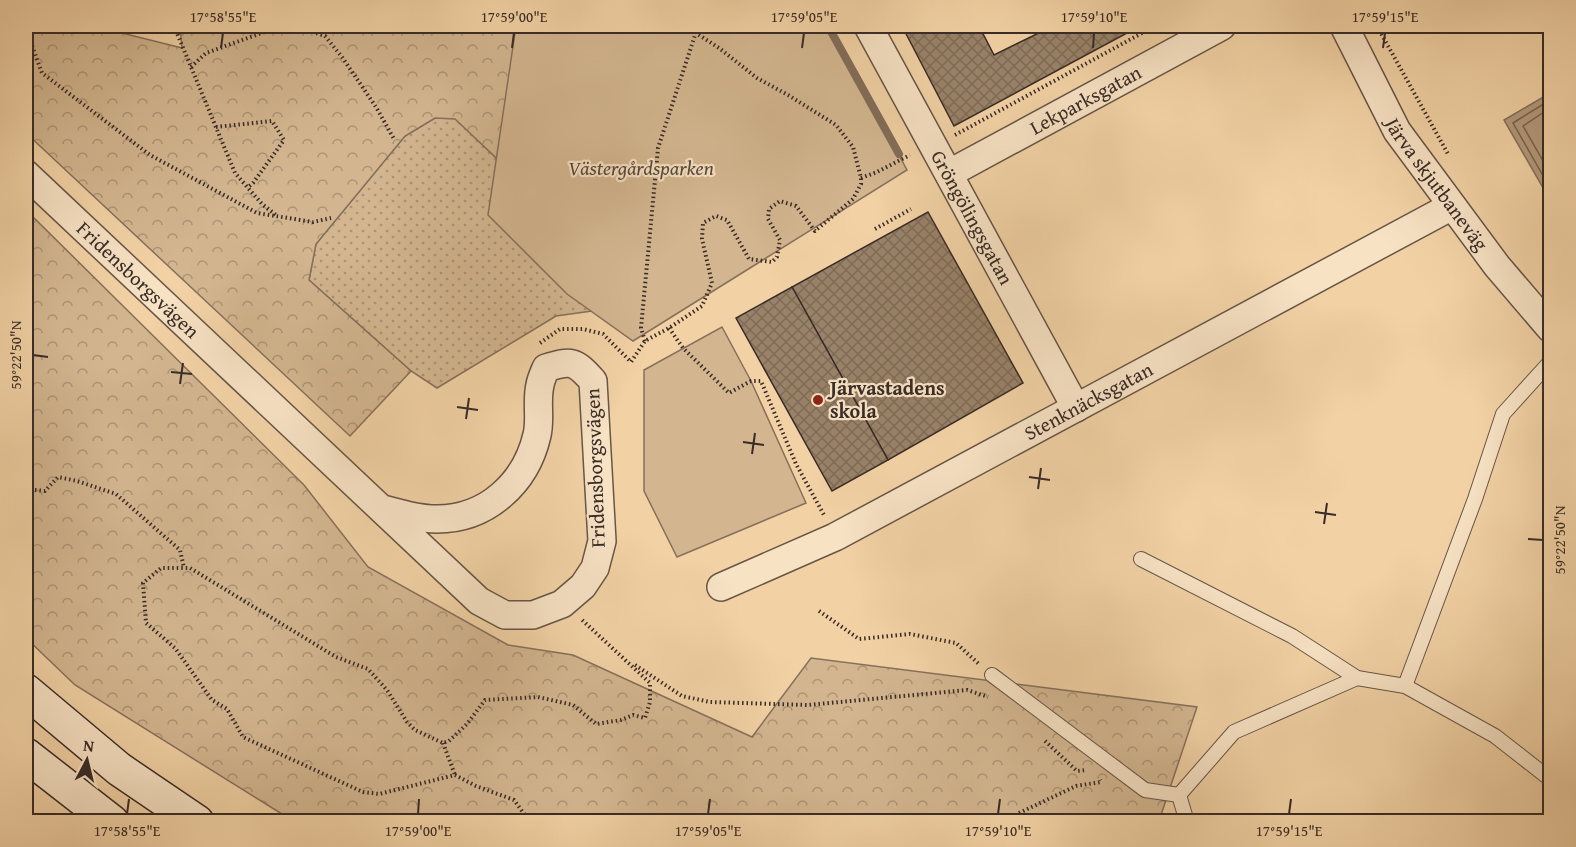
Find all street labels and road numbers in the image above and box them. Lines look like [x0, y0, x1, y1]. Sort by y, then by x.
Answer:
street label: Lekparksgatan [1024, 57, 1146, 141]
street label: Järva skjutbaneväg [1377, 110, 1496, 256]
street label: Gröngölingsgatan [924, 145, 1021, 290]
street label: Fridensborgsvägen [70, 214, 206, 345]
street label: Stenknäcksgatan [1019, 354, 1158, 447]
street label: Fridensborgsvägen [577, 388, 612, 548]

